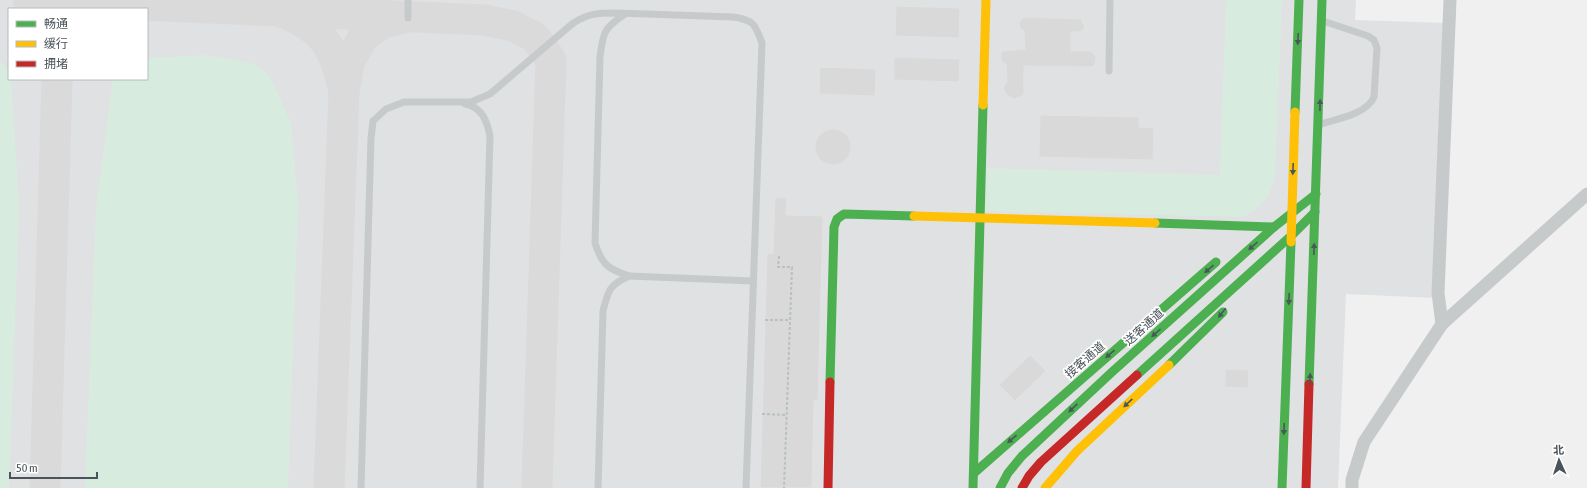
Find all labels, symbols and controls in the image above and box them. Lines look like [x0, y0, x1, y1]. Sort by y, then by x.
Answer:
legend [8, 8, 148, 80]
text: 畅通 [44, 17, 68, 31]
one-way arrow [1294, 33, 1301, 45]
text: 缓行 [44, 37, 68, 51]
text: 拥堵 [44, 57, 68, 71]
one-way arrow [1316, 99, 1323, 111]
one-way arrow [1290, 163, 1296, 176]
one-way arrow [1249, 241, 1258, 250]
one-way arrow [1311, 242, 1317, 255]
one-way arrow [1203, 264, 1214, 273]
one-way arrow [1286, 293, 1292, 306]
street label: 送客通道 [1121, 306, 1167, 348]
one-way arrow [1218, 307, 1226, 318]
one-way arrow [1151, 328, 1162, 337]
street label: 接客通道 [1062, 339, 1108, 381]
one-way arrow [1105, 349, 1116, 358]
one-way arrow [1306, 373, 1313, 385]
one-way arrow [1123, 398, 1133, 408]
one-way arrow [1069, 403, 1078, 412]
one-way arrow [1280, 423, 1287, 435]
one-way arrow [1008, 434, 1017, 443]
north arrow [1539, 440, 1579, 480]
text: 北 [1553, 444, 1564, 456]
scale bar [10, 454, 97, 480]
text: 50 m [16, 461, 38, 475]

